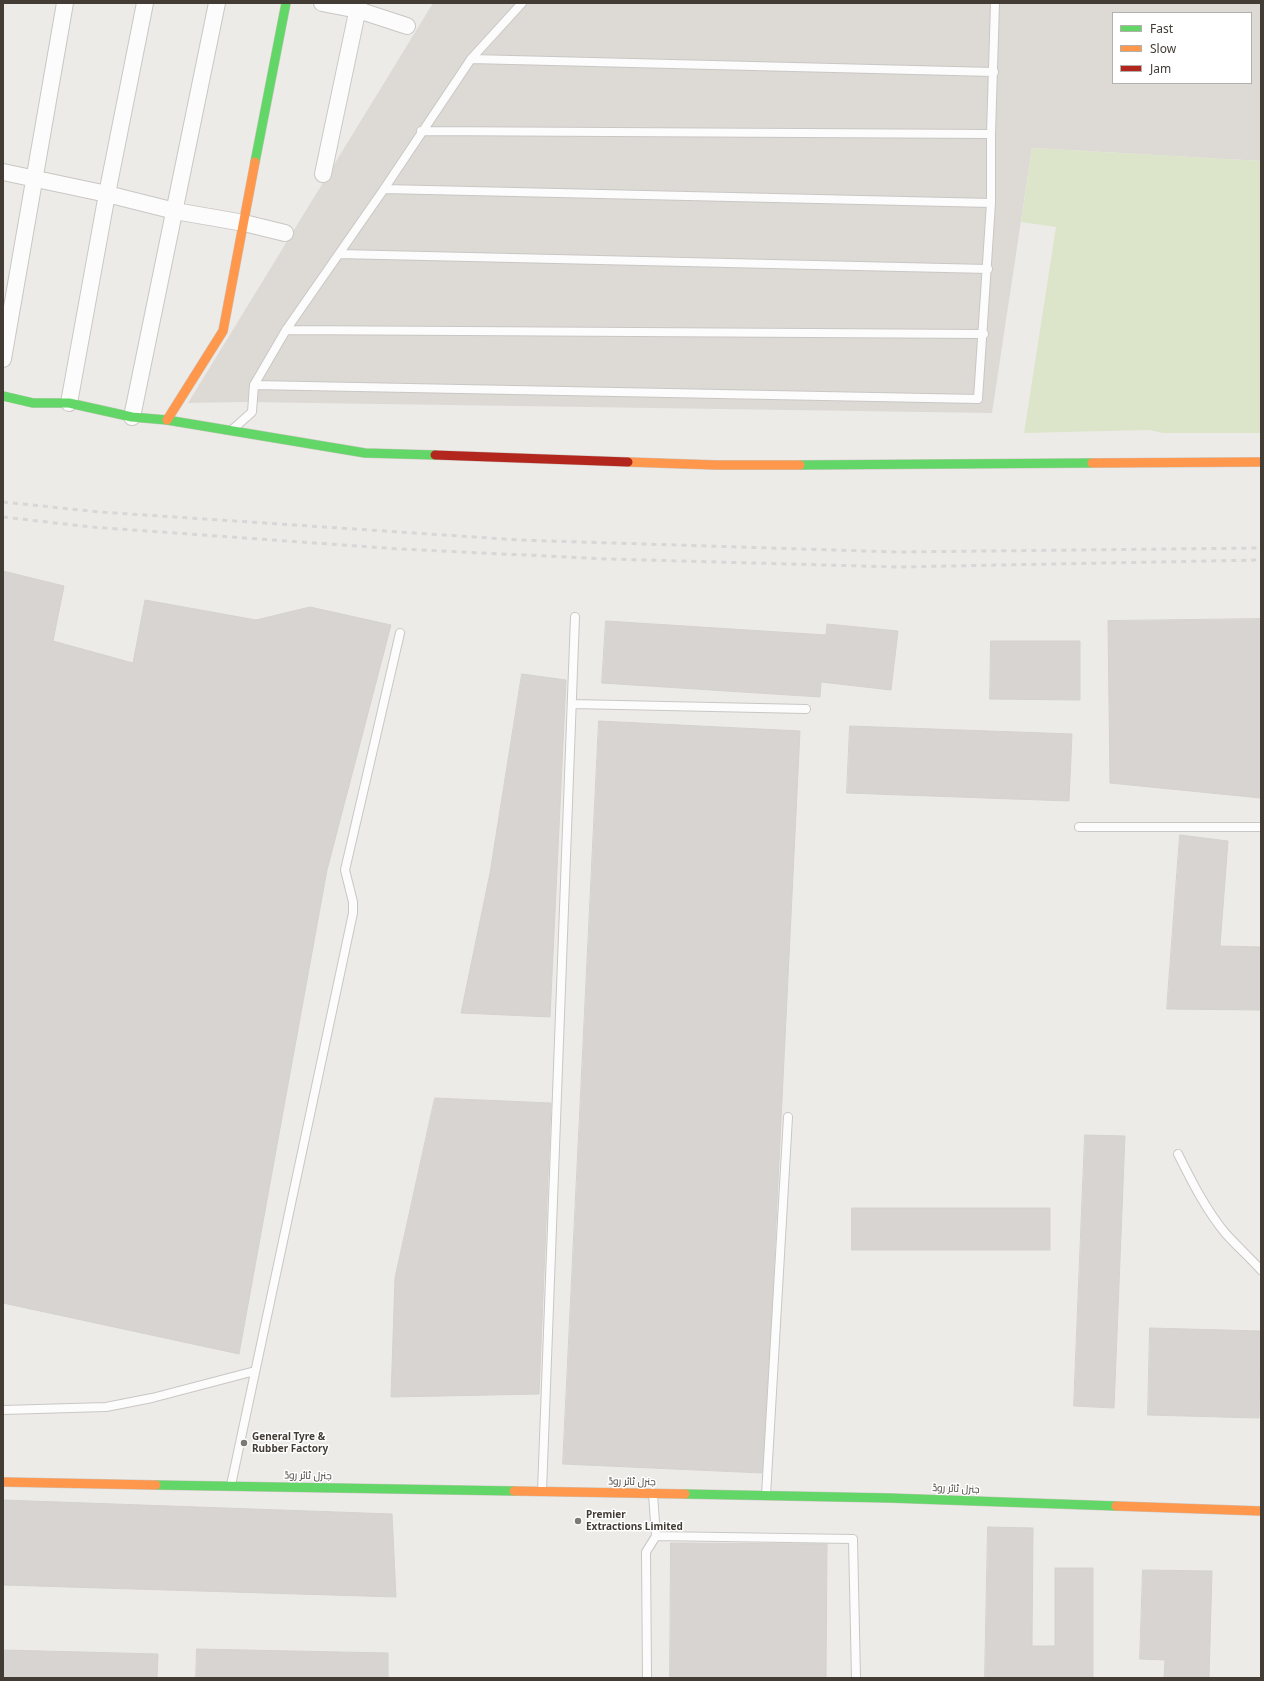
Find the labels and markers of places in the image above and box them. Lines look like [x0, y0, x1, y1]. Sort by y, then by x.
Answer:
place label: General Tyre & Rubber Factory [252, 1431, 328, 1454]
marker: General Tyre & Rubber Factory [239, 1438, 249, 1448]
place label: Premier Extractions Limited [586, 1509, 683, 1532]
marker: Premier Extractions Limited [573, 1516, 583, 1526]

